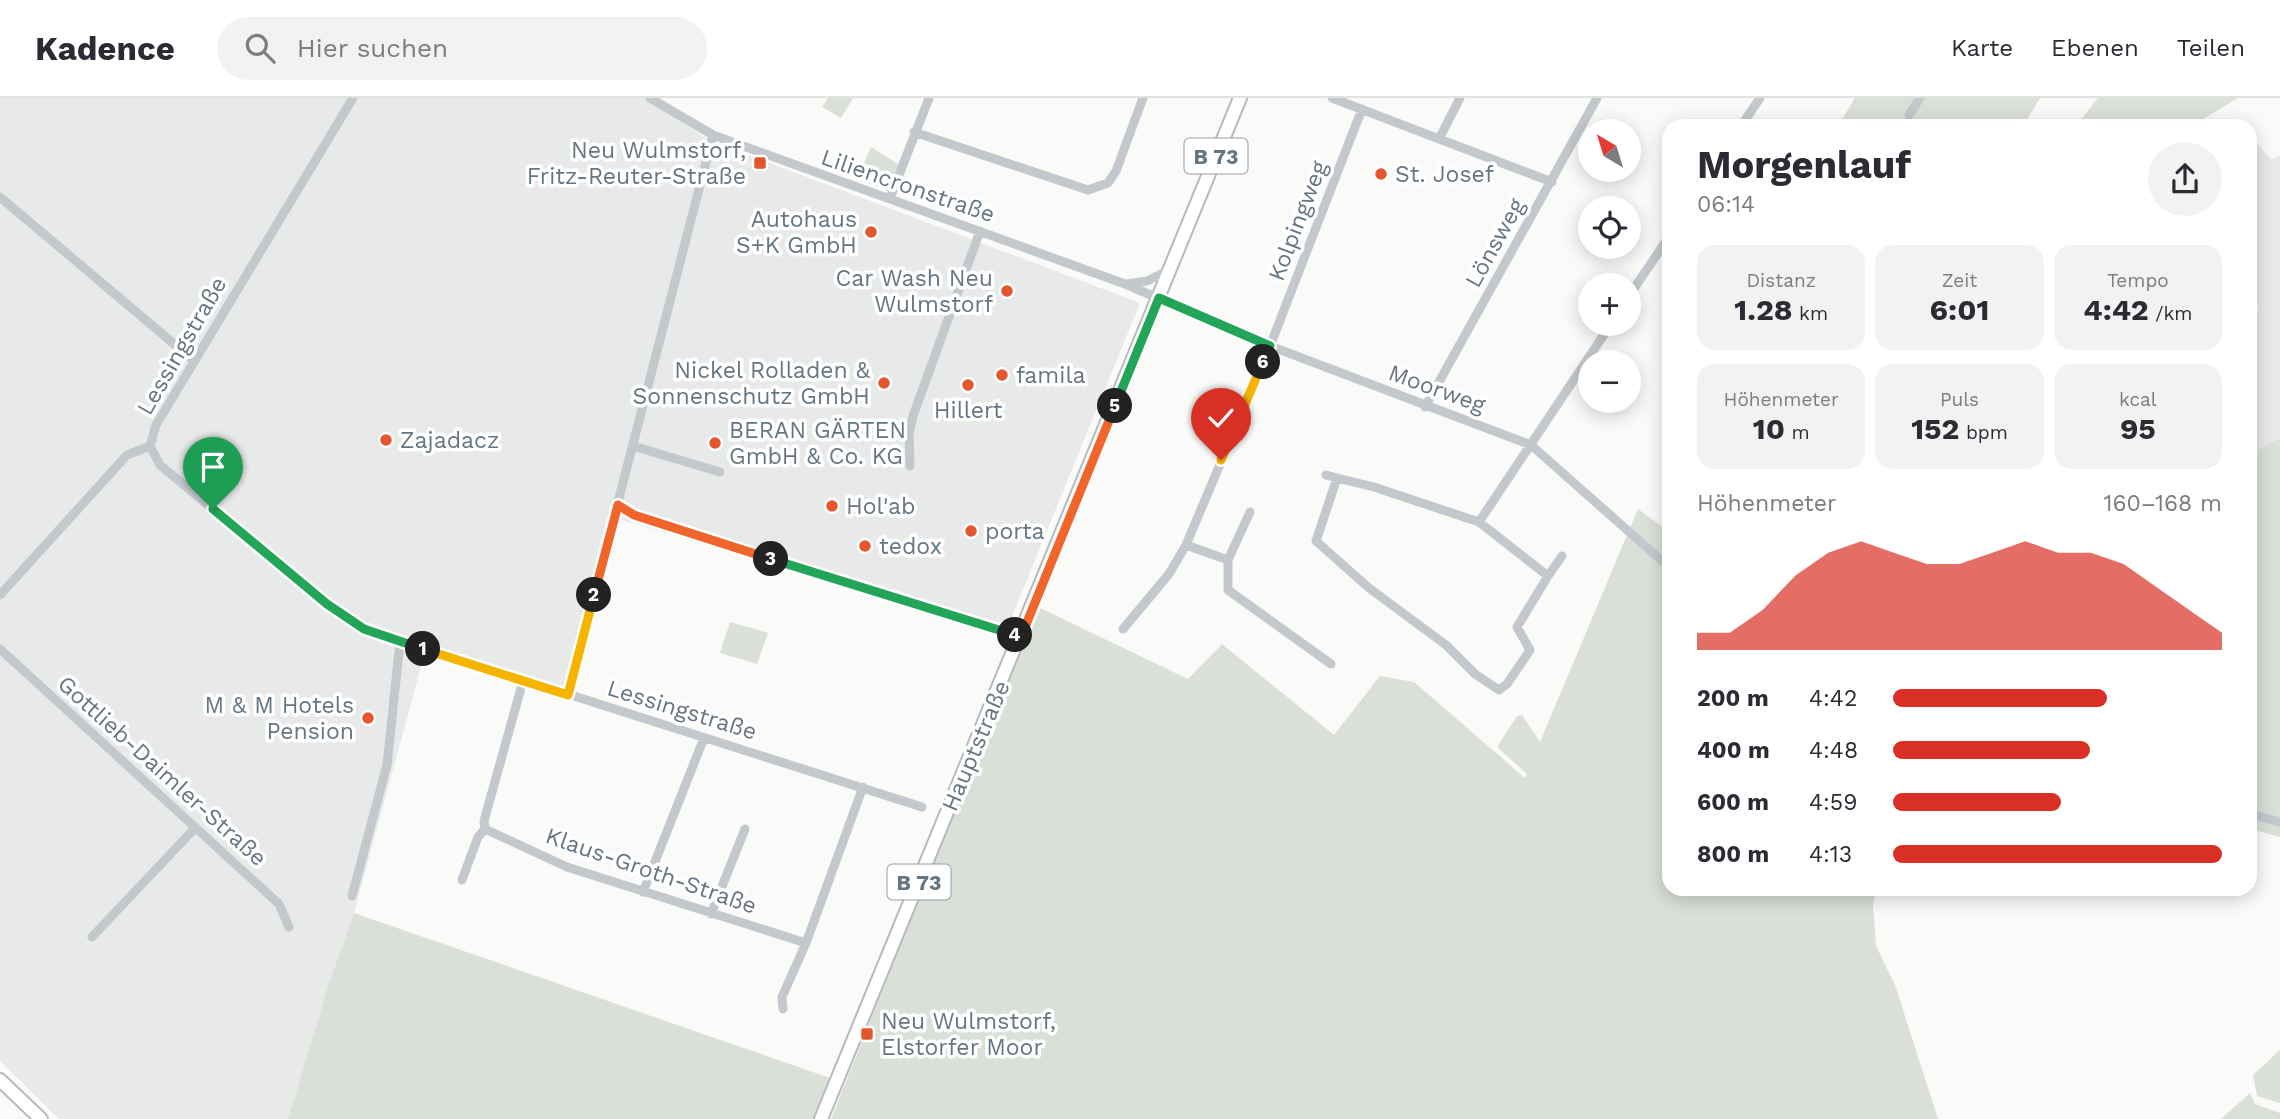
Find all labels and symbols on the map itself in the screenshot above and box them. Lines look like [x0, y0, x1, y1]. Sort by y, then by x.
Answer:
north arrow [1578, 119, 1642, 182]
place label: Neu Wulmstorf, Fritz-Reuter-Straße [527, 137, 746, 190]
road number: B 73 [1184, 139, 1248, 174]
street label: Liliencronstraße [818, 144, 998, 228]
marker: Neu Wulmstorf, Fritz-Reuter-Straße [752, 155, 768, 171]
street label: Kolpingweg [1263, 157, 1333, 285]
place label: St. Josef [1395, 161, 1494, 188]
marker: St. Josef [1373, 166, 1389, 182]
street label: Lönsweg [1460, 193, 1531, 292]
place label: Autohaus S+K GmbH [736, 206, 857, 259]
marker: Autohaus S+K GmbH [863, 224, 879, 240]
place label: Car Wash Neu Wulmstorf [835, 265, 993, 318]
street label: Lessingstraße [132, 272, 232, 420]
marker: Car Wash Neu Wulmstorf [999, 283, 1015, 299]
pin: 6 [1246, 344, 1280, 380]
place label: Nickel Rolladen & Sonnenschutz GmbH [633, 357, 871, 410]
street label: Moorweg [1385, 359, 1490, 419]
place label: famila [1016, 362, 1085, 389]
marker: famila [994, 367, 1010, 383]
marker: Nickel Rolladen & Sonnenschutz GmbH [876, 375, 892, 391]
marker: Hillert [960, 377, 976, 393]
pin: 5 [1098, 388, 1132, 424]
pin [1191, 388, 1251, 460]
place label: Hillert [934, 397, 1003, 424]
place label: BERAN GÄRTEN GmbH & Co. KG [729, 417, 906, 470]
place label: Zajadacz [400, 427, 499, 454]
marker: Zajadacz [378, 432, 394, 448]
marker: BERAN GÄRTEN GmbH & Co. KG [707, 435, 723, 451]
pin [183, 437, 243, 509]
place label: Hol'ab [846, 493, 916, 520]
marker: Hol'ab [824, 498, 840, 514]
place label: porta [985, 518, 1045, 545]
marker: porta [963, 523, 979, 539]
place label: tedox [879, 533, 942, 560]
marker: tedox [857, 538, 873, 554]
pin: 3 [754, 542, 788, 576]
pin: 2 [576, 578, 612, 612]
pin: 4 [998, 618, 1032, 652]
pin: 1 [406, 632, 440, 666]
street label: Gottlieb-Daimler-Straße [52, 670, 272, 872]
street label: Lessingstraße [604, 674, 760, 746]
street label: Hauptstraße [936, 677, 1016, 815]
place label: M & M Hotels Pension [205, 692, 354, 745]
marker: M & M Hotels Pension [360, 710, 376, 726]
street label: Klaus-Groth-Straße [542, 822, 760, 920]
road number: B 73 [888, 864, 950, 900]
place label: Neu Wulmstorf, Elstorfer Moor [881, 1008, 1056, 1061]
marker: Neu Wulmstorf, Elstorfer Moor [859, 1026, 875, 1042]

